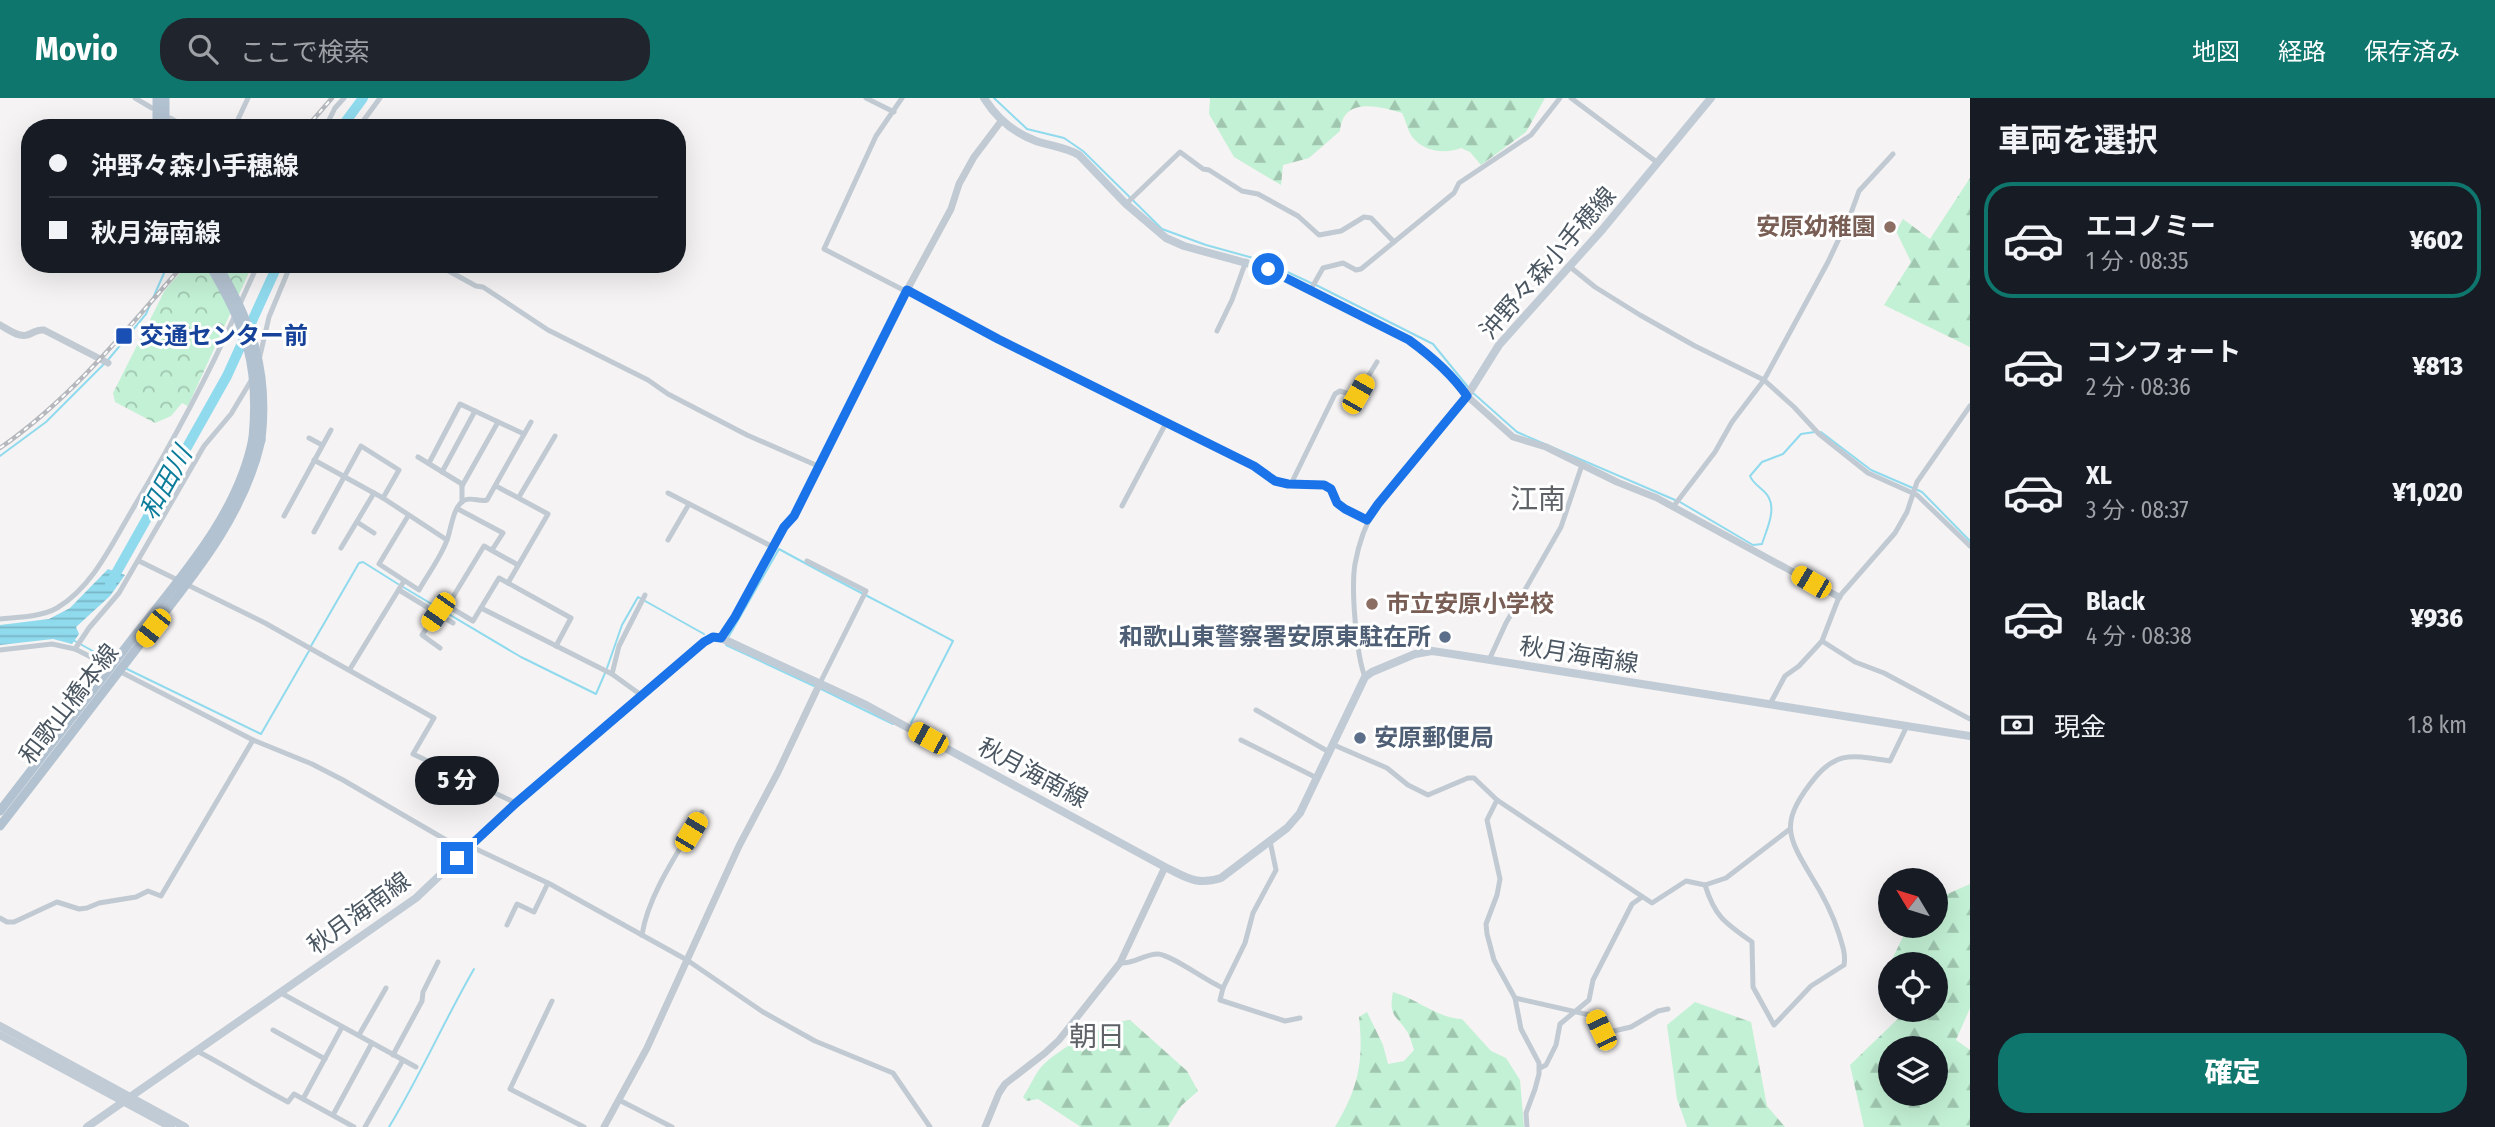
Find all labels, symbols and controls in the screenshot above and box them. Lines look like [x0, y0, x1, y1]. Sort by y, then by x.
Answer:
search box [160, 18, 650, 81]
text: Movio [35, 29, 118, 69]
icon: search [184, 30, 222, 68]
text: ここで検索 [240, 37, 370, 68]
text: 地図 [2192, 38, 2240, 66]
text: 経路 [2278, 38, 2326, 66]
text: 保存済み [2364, 38, 2460, 66]
text: 車両を選択 [1998, 121, 2158, 159]
text: 沖野々森小手穂線 [91, 151, 299, 182]
street label: 沖野々森小手穂線 [1474, 181, 1622, 345]
icon: car [2002, 209, 2065, 272]
text: エコノミー [2086, 211, 2216, 242]
place label: 安原幼稚園 [1756, 213, 1876, 241]
text: 秋月海南線 [91, 218, 221, 249]
marker: 安原幼稚園 [1882, 219, 1898, 235]
text: ¥602 [2410, 225, 2463, 256]
text: 1 分 · 08:35 [2086, 247, 2189, 275]
route start [1252, 253, 1284, 285]
place label: 交通センター前 [140, 322, 308, 350]
marker: 交通センター前 [114, 326, 134, 346]
icon: car [2002, 335, 2065, 398]
text: コンフォート [2086, 337, 2241, 368]
text: ¥813 [2412, 351, 2463, 382]
car [1339, 371, 1378, 417]
text: 2 分 · 08:36 [2086, 373, 2191, 401]
water label: 和田川 [134, 439, 200, 525]
text: XL [2086, 460, 2112, 491]
icon: car [2002, 461, 2065, 524]
text: ¥1,020 [2392, 477, 2463, 508]
district label: 江南 [1510, 483, 1566, 516]
text: 3 分 · 08:37 [2086, 496, 2189, 524]
car [1788, 562, 1835, 602]
text: Black [2086, 586, 2145, 617]
icon: car [2002, 587, 2065, 650]
car [418, 589, 459, 635]
place label: 市立安原小学校 [1386, 590, 1554, 618]
marker: 市立安原小学校 [1364, 596, 1380, 612]
text: ¥936 [2410, 603, 2463, 634]
car [132, 605, 175, 651]
text: 4 分 · 08:38 [2086, 622, 2192, 650]
place label: 和歌山東警察署安原東駐在所 [1119, 623, 1431, 651]
marker: 和歌山東警察署安原東駐在所 [1437, 629, 1453, 645]
street label: 秋月海南線 [1518, 632, 1640, 678]
street label: 和歌山橋本線 [14, 639, 124, 769]
icon: cash [1998, 706, 2036, 744]
text: 1.8 km [2408, 711, 2467, 739]
text: 現金 [2054, 712, 2106, 743]
car [905, 719, 952, 757]
place label: 安原郵便局 [1374, 724, 1494, 752]
marker: 安原郵便局 [1352, 730, 1368, 746]
street label: 秋月海南線 [973, 732, 1093, 814]
callout: 5 分 [415, 756, 499, 806]
text: 5 分 [437, 766, 477, 794]
car [672, 809, 711, 855]
route end [441, 842, 473, 874]
street label: 秋月海南線 [302, 866, 416, 960]
north arrow [1878, 868, 1948, 938]
map controls [1878, 868, 1948, 1106]
button: locate [1878, 952, 1948, 1022]
car [1583, 1007, 1620, 1053]
district label: 朝日 [1069, 1020, 1125, 1053]
button: 確定 [1998, 1033, 2467, 1113]
button: layers [1878, 1036, 1948, 1106]

